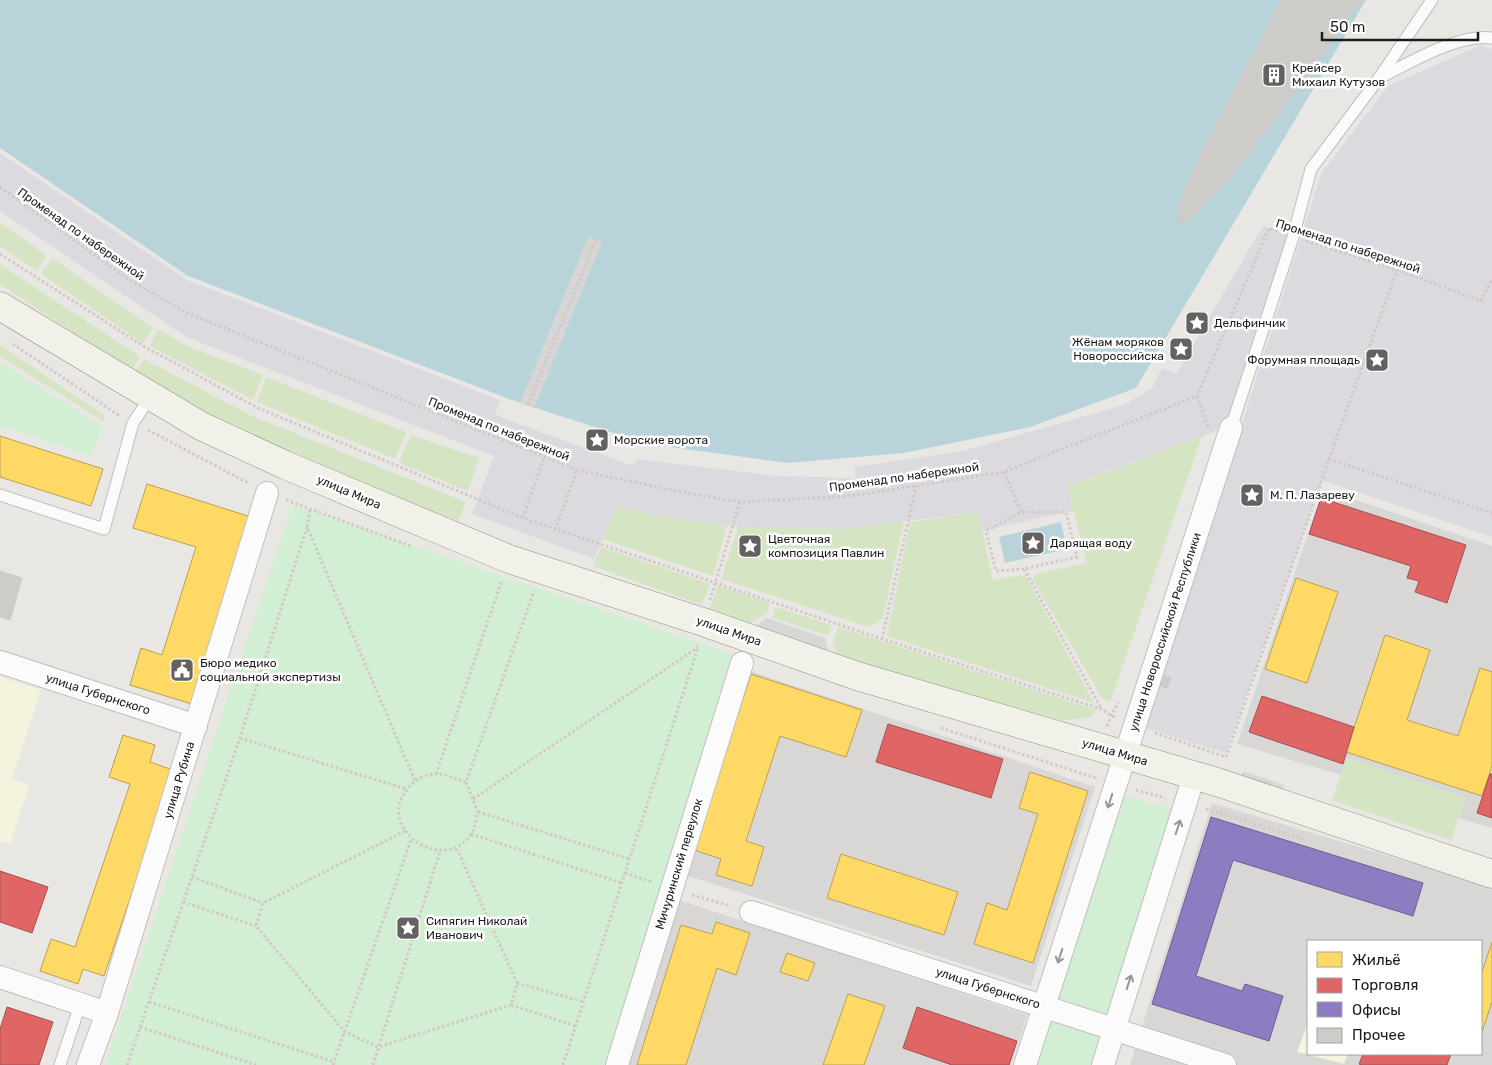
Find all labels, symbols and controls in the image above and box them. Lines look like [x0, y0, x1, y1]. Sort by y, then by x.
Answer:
scale bar [1322, 10, 1478, 42]
text: 50 m [1330, 18, 1365, 36]
place label: Крейсер Михаил Кутузов [1292, 61, 1386, 89]
building icon: Крейсер Михаил Кутузов [1261, 62, 1287, 88]
street label: Променад по набережной [15, 185, 147, 283]
street label: Променад по набережной [1274, 216, 1422, 276]
place icon: Дельфинчик [1184, 310, 1210, 336]
place label: Дельфинчик [1214, 316, 1286, 330]
place label: Жёнам моряков Новороссийска [1072, 335, 1164, 363]
place icon: Жёнам моряков Новороссийска [1168, 336, 1194, 362]
place icon: Форумная площадь [1364, 347, 1390, 373]
place label: Форумная площадь [1247, 353, 1360, 367]
street label: Променад по набережной [426, 394, 572, 464]
place icon: Морские ворота [584, 427, 610, 453]
place label: Морские ворота [614, 433, 708, 447]
street label: Променад по набережной [828, 460, 980, 494]
street label: улица Мира [315, 472, 383, 512]
place icon: М. П. Лазареву [1239, 482, 1265, 508]
place label: М. П. Лазареву [1270, 488, 1355, 502]
place icon: Дарящая воду [1020, 530, 1046, 556]
street label: улица Новороссийской Республики [1126, 531, 1204, 733]
place label: Цветочная композиция Павлин [768, 532, 884, 560]
place icon: Цветочная композиция Павлин [737, 533, 763, 559]
place label: Дарящая воду [1050, 536, 1132, 550]
street label: улица Мира [695, 613, 763, 649]
place label: Бюро медико социальной экспертизы [200, 656, 341, 684]
public building icon: Бюро медико социальной экспертизы [169, 657, 195, 683]
street label: улица Губернского [44, 670, 152, 718]
street label: улица Мира [1080, 735, 1150, 769]
street label: улица Рубина [161, 740, 197, 820]
one-way arrow [1104, 793, 1114, 809]
street label: Мичуринский переулок [652, 796, 706, 931]
one-way arrow [1174, 820, 1183, 836]
place label: Сипягин Николай Иванович [426, 914, 527, 942]
place icon: Сипягин Николай Иванович [395, 915, 421, 941]
legend [1307, 940, 1482, 1055]
one-way arrow [1055, 947, 1064, 963]
text: Жильё [1352, 951, 1401, 969]
street label: улица Губернского [934, 964, 1042, 1012]
one-way arrow [1124, 975, 1134, 991]
text: Торговля [1352, 976, 1418, 994]
text: Офисы [1352, 1001, 1401, 1019]
text: Прочее [1352, 1026, 1405, 1044]

